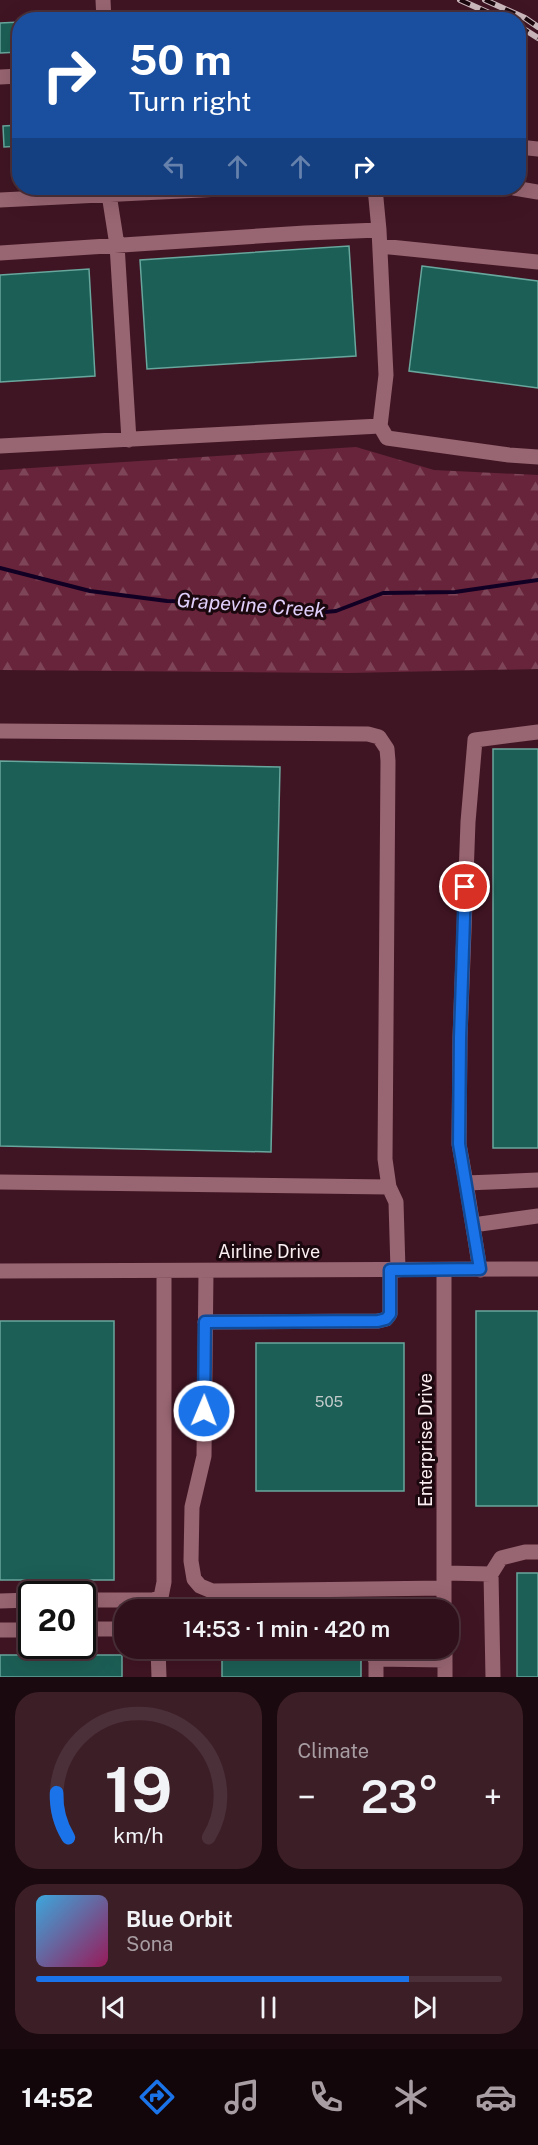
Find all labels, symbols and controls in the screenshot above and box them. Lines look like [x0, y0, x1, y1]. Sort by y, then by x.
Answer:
text: 50 m [129, 35, 232, 84]
icon: right [30, 36, 108, 114]
text: Turn right [129, 85, 252, 117]
icon: left [158, 150, 191, 183]
icon: ahead [221, 150, 254, 183]
icon: ahead [284, 150, 317, 183]
icon: right [347, 150, 380, 183]
water label: Grapevine Creek [176, 588, 326, 622]
pin [439, 861, 490, 912]
icon: arrive [448, 870, 481, 903]
street label: Airline Drive [218, 1241, 320, 1262]
street label: Enterprise Drive [415, 1373, 436, 1507]
position arrow [172, 1379, 236, 1443]
house number: 505 [315, 1393, 343, 1410]
speed limit sign: 20 [18, 1581, 96, 1659]
text: 14:53 · 1 min · 420 m [183, 1616, 390, 1642]
text: Climate [298, 1739, 369, 1763]
text: 19 [104, 1753, 172, 1826]
text: 23° [361, 1770, 439, 1823]
text: − [298, 1778, 316, 1816]
text: + [484, 1778, 502, 1816]
text: km/h [113, 1823, 163, 1848]
text: Blue Orbit [126, 1906, 233, 1932]
text: Sona [126, 1932, 173, 1956]
icon: previous [97, 1991, 130, 2024]
icon: pause [252, 1991, 285, 2024]
icon: next [408, 1991, 441, 2024]
icon: directions [136, 2076, 178, 2118]
icon: music [221, 2076, 263, 2118]
icon: phone [305, 2076, 347, 2118]
icon: climate [390, 2076, 432, 2118]
icon: car [475, 2076, 517, 2118]
text: 14:52 [21, 2081, 93, 2113]

